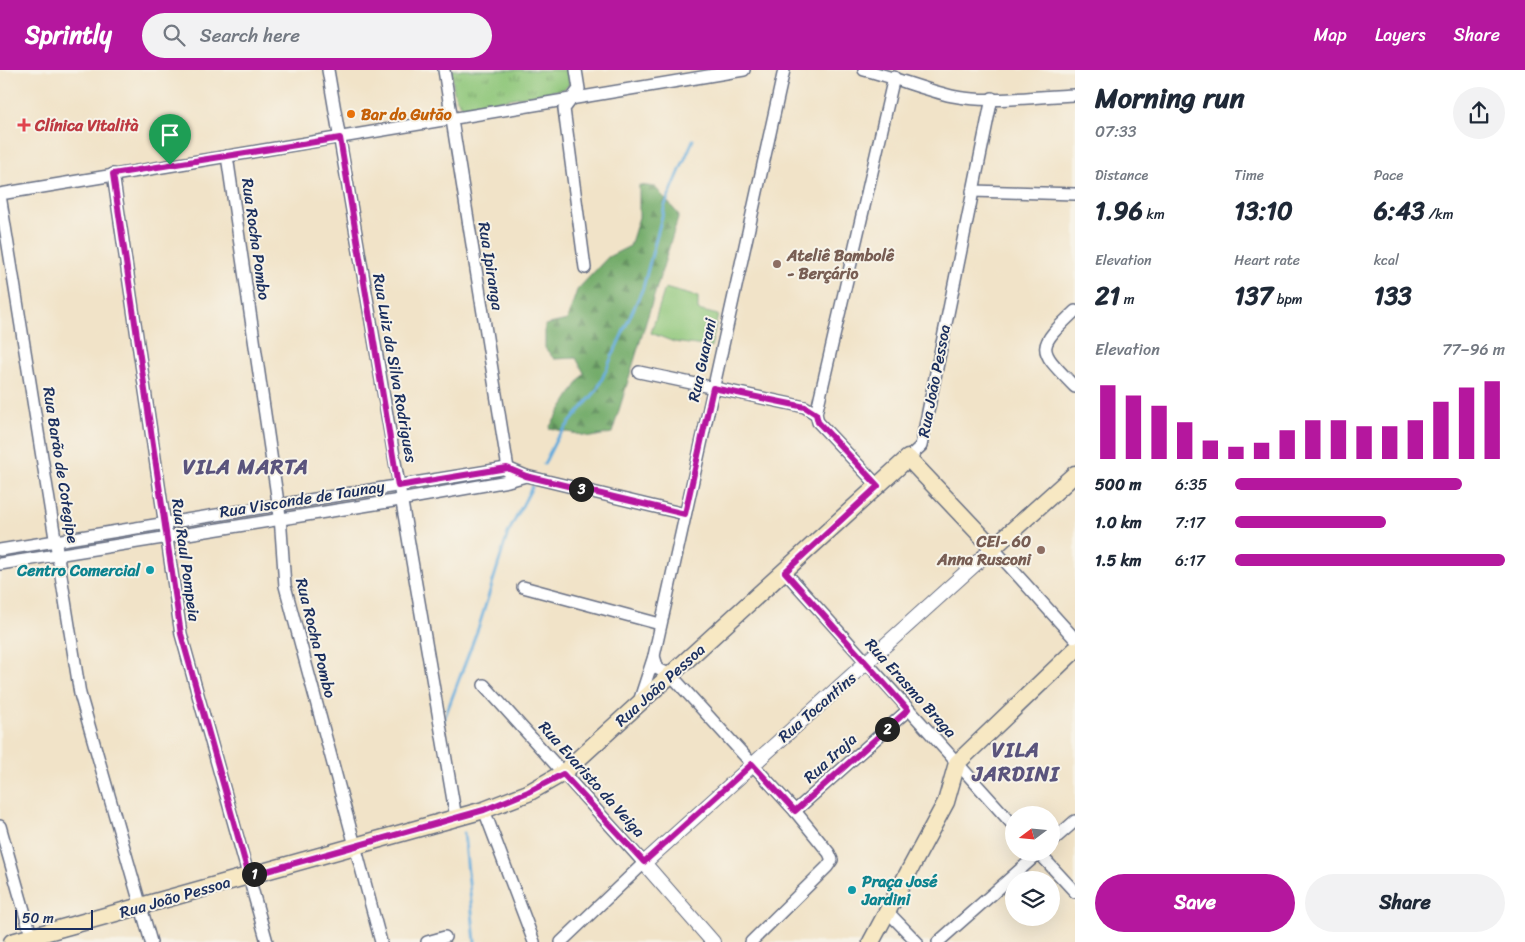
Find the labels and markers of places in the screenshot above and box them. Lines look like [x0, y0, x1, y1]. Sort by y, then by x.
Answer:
place label: Bar do Gutão [361, 100, 453, 129]
marker: Bar do Gutão [345, 108, 357, 120]
place label: Clínica Vitalità [34, 111, 139, 140]
pin [149, 114, 191, 165]
marker: Clínica Vitalità [17, 118, 31, 132]
place label: Ateliê Bambolê - Berçário [786, 241, 895, 288]
marker: Ateliê Bambolê - Berçário [771, 258, 783, 270]
pin: 3 [568, 476, 594, 502]
place label: CEI- 60 Anna Rusconi [936, 527, 1033, 574]
marker: CEI- 60 Anna Rusconi [1035, 544, 1047, 556]
place label: Centro Comercial [16, 556, 141, 585]
marker: Centro Comercial [144, 564, 156, 576]
pin: 2 [874, 716, 900, 742]
pin: 1 [242, 862, 266, 886]
place label: Praça José Jardini [861, 867, 938, 914]
marker: Praça José Jardini [846, 884, 858, 896]

